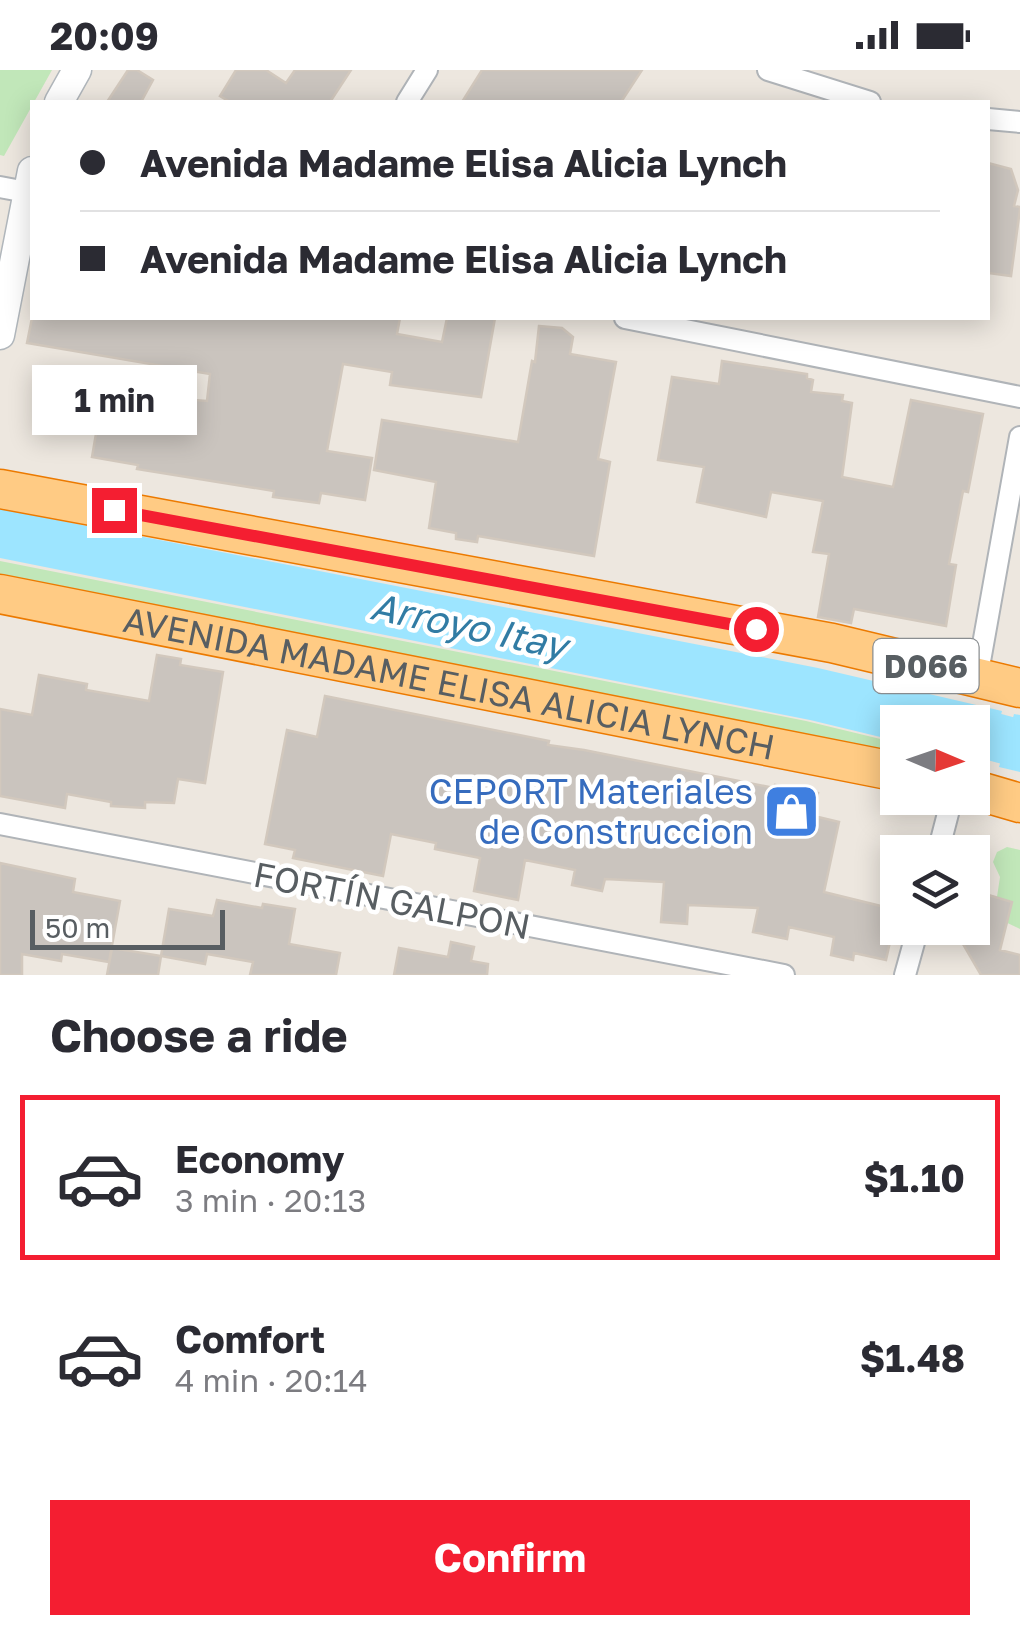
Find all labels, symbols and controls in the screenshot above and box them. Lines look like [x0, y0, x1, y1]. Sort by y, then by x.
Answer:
text: 20:09 [50, 13, 159, 58]
text: Avenida Madame Elisa Alicia Lynch [140, 140, 787, 185]
text: Avenida Madame Elisa Alicia Lynch [140, 236, 787, 281]
callout: 1 min [32, 365, 196, 435]
text: 1 min [74, 381, 155, 419]
route end [92, 488, 137, 533]
water label: Arroyo Itay [367, 582, 575, 669]
street label: AVENIDA MADAME ELISA ALICIA LYNCH [120, 598, 779, 768]
route start [734, 607, 779, 652]
road number: D066 [874, 639, 978, 693]
north arrow [880, 705, 990, 815]
map controls [880, 705, 990, 945]
place label: CEPORT Materiales de Construccion [429, 770, 753, 852]
shop icon: CEPORT Materiales de Construccion [762, 781, 822, 841]
button: layers [880, 835, 990, 945]
street label: FORTÍN GALPON [250, 853, 534, 947]
scale bar [30, 905, 225, 950]
text: 50 m [45, 911, 110, 944]
text: Choose a ride [50, 1008, 348, 1062]
icon: car [55, 1133, 145, 1223]
text: Economy [175, 1136, 344, 1181]
text: $1.10 [864, 1155, 965, 1200]
text: 3 min · 20:13 [175, 1181, 366, 1219]
icon: car [55, 1313, 145, 1403]
text: Comfort [175, 1316, 325, 1361]
text: $1.48 [860, 1335, 965, 1380]
text: 4 min · 20:14 [175, 1361, 368, 1399]
button: Confirm [50, 1500, 970, 1615]

